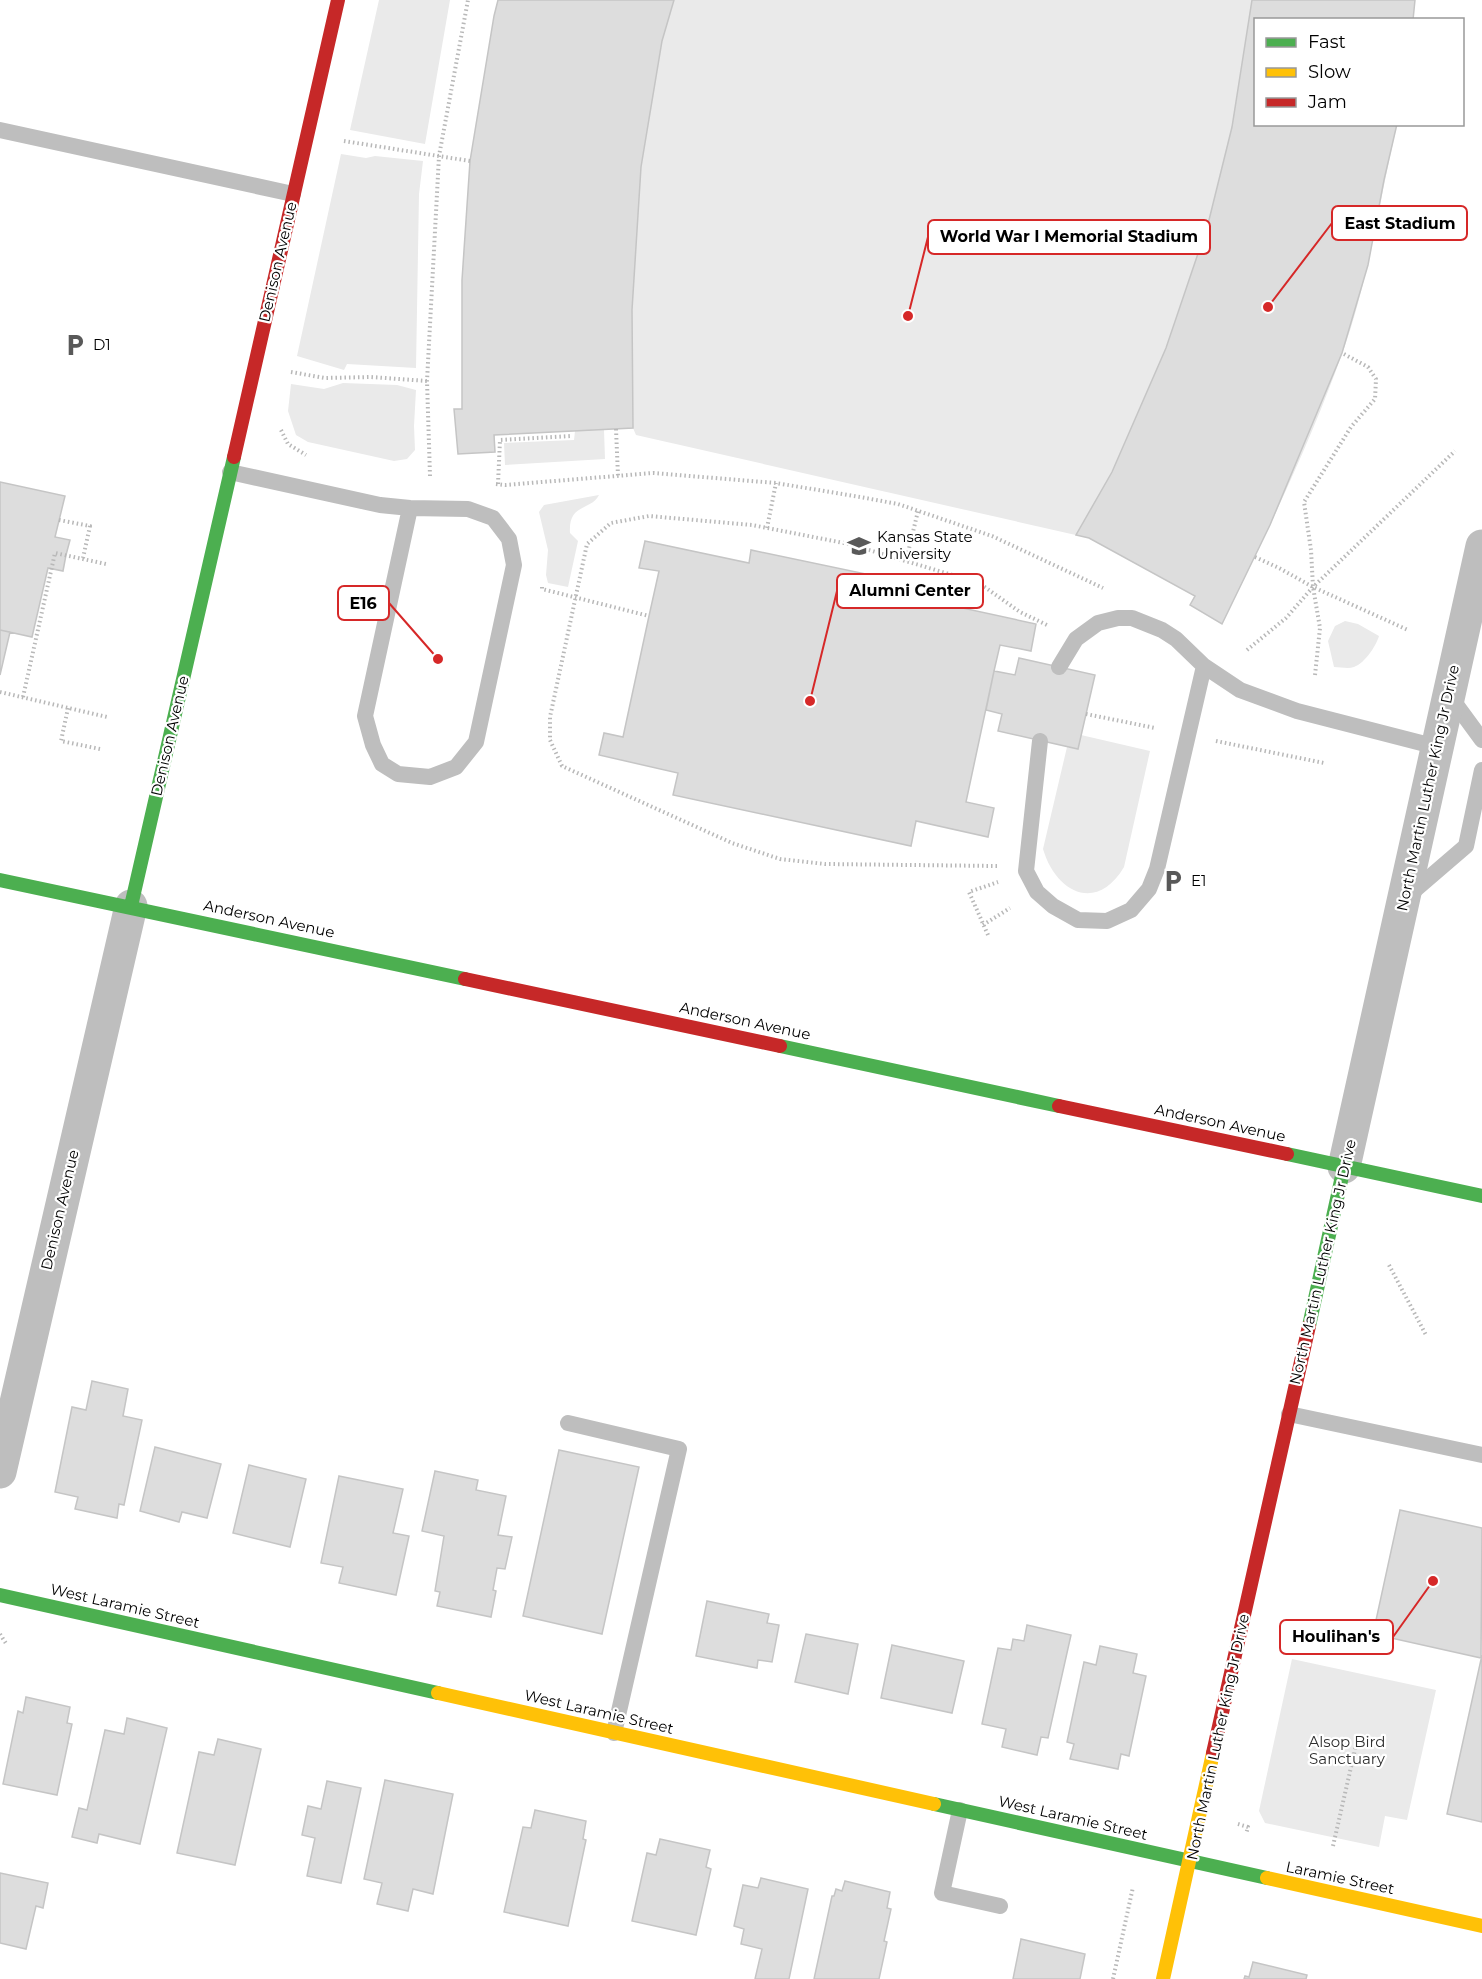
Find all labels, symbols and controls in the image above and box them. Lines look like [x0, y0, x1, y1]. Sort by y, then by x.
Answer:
legend [1254, 18, 1464, 126]
text: Fast [1308, 31, 1346, 53]
text: Slow [1308, 61, 1351, 83]
text: Jam [1307, 91, 1347, 113]
street label: Denison Avenue [254, 200, 301, 324]
callout: East Stadium [1332, 206, 1467, 240]
text: East Stadium [1344, 214, 1456, 233]
callout: World War I Memorial Stadium [928, 220, 1210, 254]
text: World War I Memorial Stadium [940, 227, 1198, 246]
parking icon: D1 [62, 332, 88, 358]
place label: D1 [93, 335, 111, 354]
place label: Kansas State University [877, 527, 973, 563]
school or university icon: Kansas State University [846, 533, 872, 559]
callout: Alumni Center [837, 574, 983, 608]
text: Alumni Center [848, 581, 971, 600]
callout: E16 [338, 586, 389, 620]
text: E16 [349, 594, 377, 613]
street label: North Martin Luther King Jr Drive [1392, 663, 1463, 913]
street label: Denison Avenue [146, 674, 193, 798]
parking icon: E1 [1160, 868, 1186, 894]
place label: E1 [1191, 871, 1206, 890]
street label: Anderson Avenue [202, 895, 336, 942]
street label: Anderson Avenue [678, 997, 812, 1044]
street label: Anderson Avenue [1153, 1099, 1287, 1146]
street label: North Martin Luther King Jr Drive [1285, 1137, 1360, 1387]
street label: Denison Avenue [36, 1148, 83, 1272]
street label: West Laramie Street [49, 1579, 202, 1632]
street label: North Martin Luther King Jr Drive [1182, 1612, 1253, 1862]
callout: Houlihan's [1280, 1620, 1393, 1654]
text: Houlihan's [1292, 1627, 1381, 1646]
street label: West Laramie Street [523, 1685, 676, 1738]
park label: Alsop Bird Sanctuary [1309, 1732, 1386, 1768]
street label: West Laramie Street [997, 1791, 1150, 1844]
street label: Laramie Street [1284, 1857, 1396, 1898]

